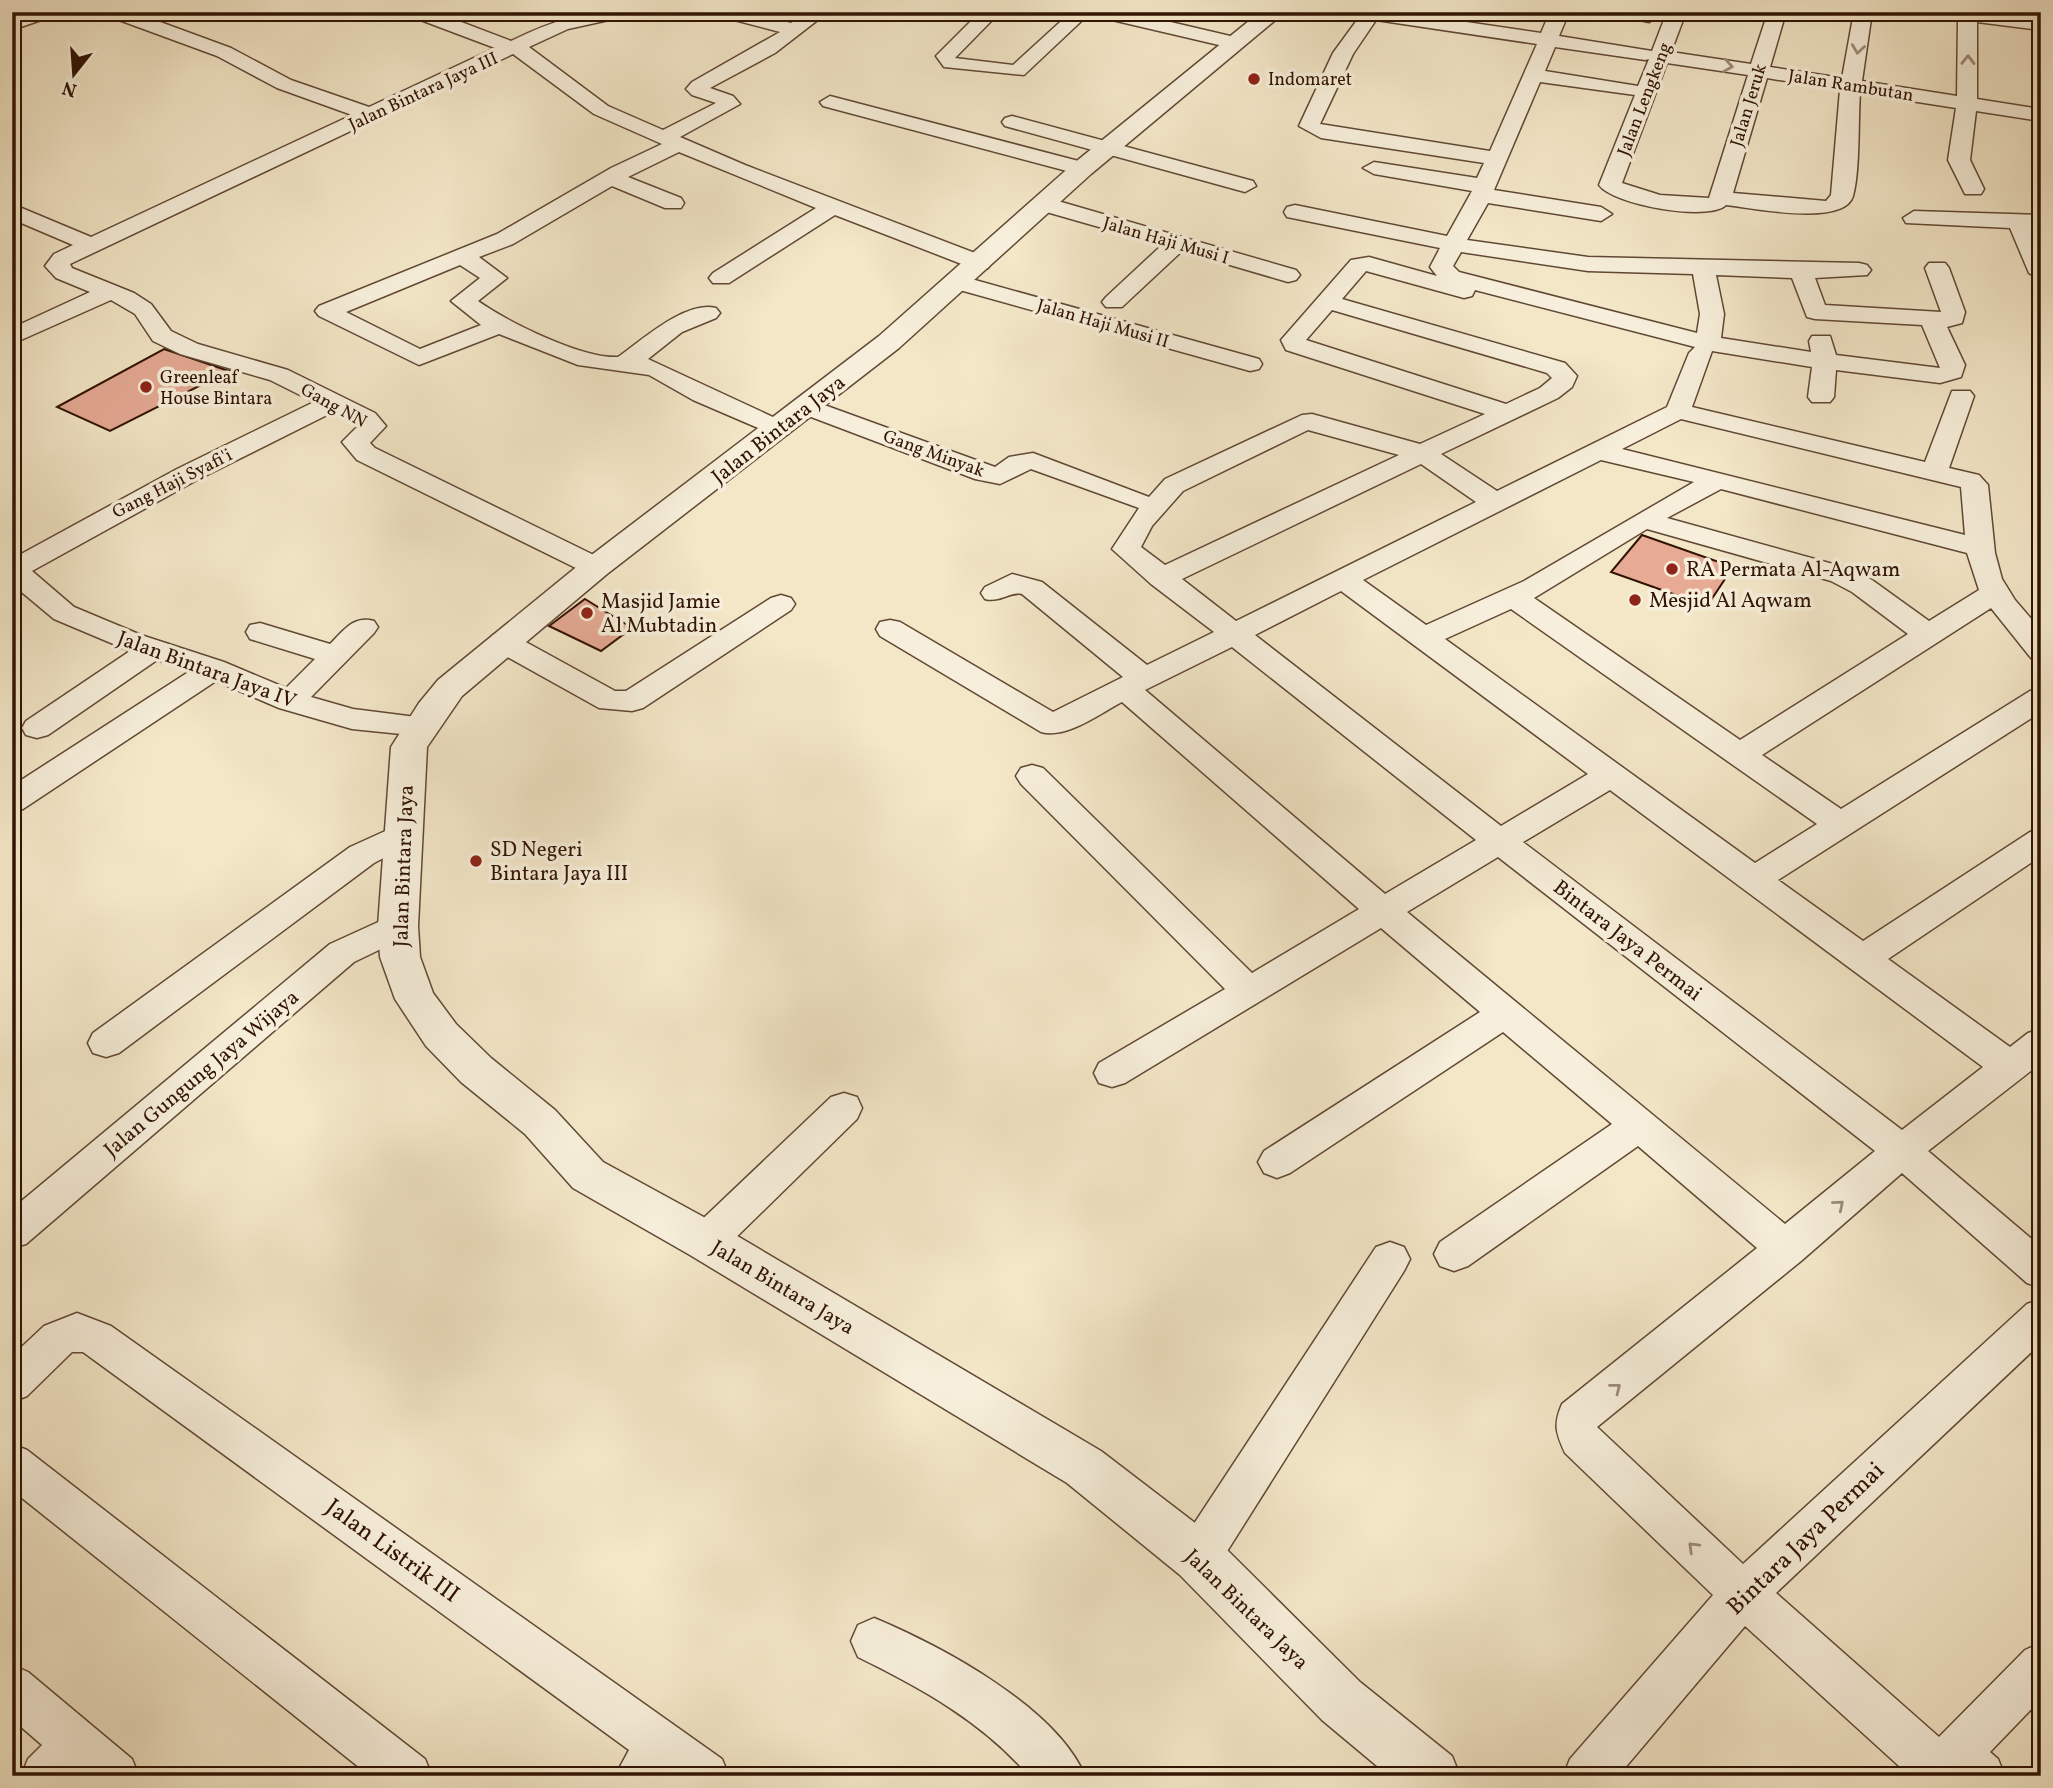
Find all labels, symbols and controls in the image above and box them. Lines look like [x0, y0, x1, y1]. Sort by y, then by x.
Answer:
north arrow [38, 38, 108, 108]
street label: Jalan Lengkeng [1612, 39, 1679, 160]
one-way arrow [1851, 43, 1866, 55]
street label: Jalan Bintara Jaya III [345, 47, 502, 138]
one-way arrow [1960, 54, 1976, 65]
one-way arrow [1722, 58, 1734, 73]
street label: Jalan Jeruk [1725, 61, 1774, 150]
street label: Jalan Rambutan [1786, 64, 1916, 109]
place label: Indomaret [1268, 68, 1352, 93]
marker: Indomaret [1246, 71, 1262, 87]
text: N [59, 74, 80, 103]
street label: Jalan Haji Musi I [1100, 212, 1231, 271]
street label: Jalan Haji Musi II [1034, 294, 1172, 355]
place label: Greenleaf House Bintara [160, 366, 272, 412]
street label: Jalan Bintara Jaya [706, 369, 852, 492]
street label: Gang NN [296, 378, 371, 435]
marker: Greenleaf House Bintara [138, 379, 154, 395]
street label: Gang Minyak [879, 424, 988, 484]
street label: Gang Haji Syafi'i [108, 443, 237, 525]
place label: RA Permata Al-Aqwam [1686, 556, 1900, 585]
marker: RA Permata Al-Aqwam [1664, 561, 1680, 577]
place label: Mesjid Al Aqwam [1649, 587, 1812, 616]
place label: Masjid Jamie Al Mubtadin [601, 588, 721, 641]
marker: Mesjid Al Aqwam [1627, 592, 1643, 608]
marker: Masjid Jamie Al Mubtadin [579, 605, 595, 621]
street label: Jalan Bintara Jaya IV [113, 625, 300, 716]
street label: Jalan Bintara Jaya [387, 784, 422, 948]
place label: SD Negeri Bintara Jaya III [490, 836, 628, 889]
marker: SD Negeri Bintara Jaya III [468, 853, 484, 869]
street label: Bintara Jaya Permai [1546, 874, 1708, 1009]
street label: Jalan Gungung Jaya Wijaya [98, 984, 306, 1165]
one-way arrow [1831, 1201, 1844, 1213]
street label: Jalan Bintara Jaya [705, 1234, 859, 1343]
one-way arrow [1608, 1383, 1620, 1396]
street label: Bintara Jaya Permai [1720, 1455, 1893, 1624]
street label: Jalan Listrik III [318, 1491, 466, 1612]
one-way arrow [1688, 1542, 1701, 1555]
street label: Jalan Bintara Jaya [1177, 1543, 1315, 1677]

